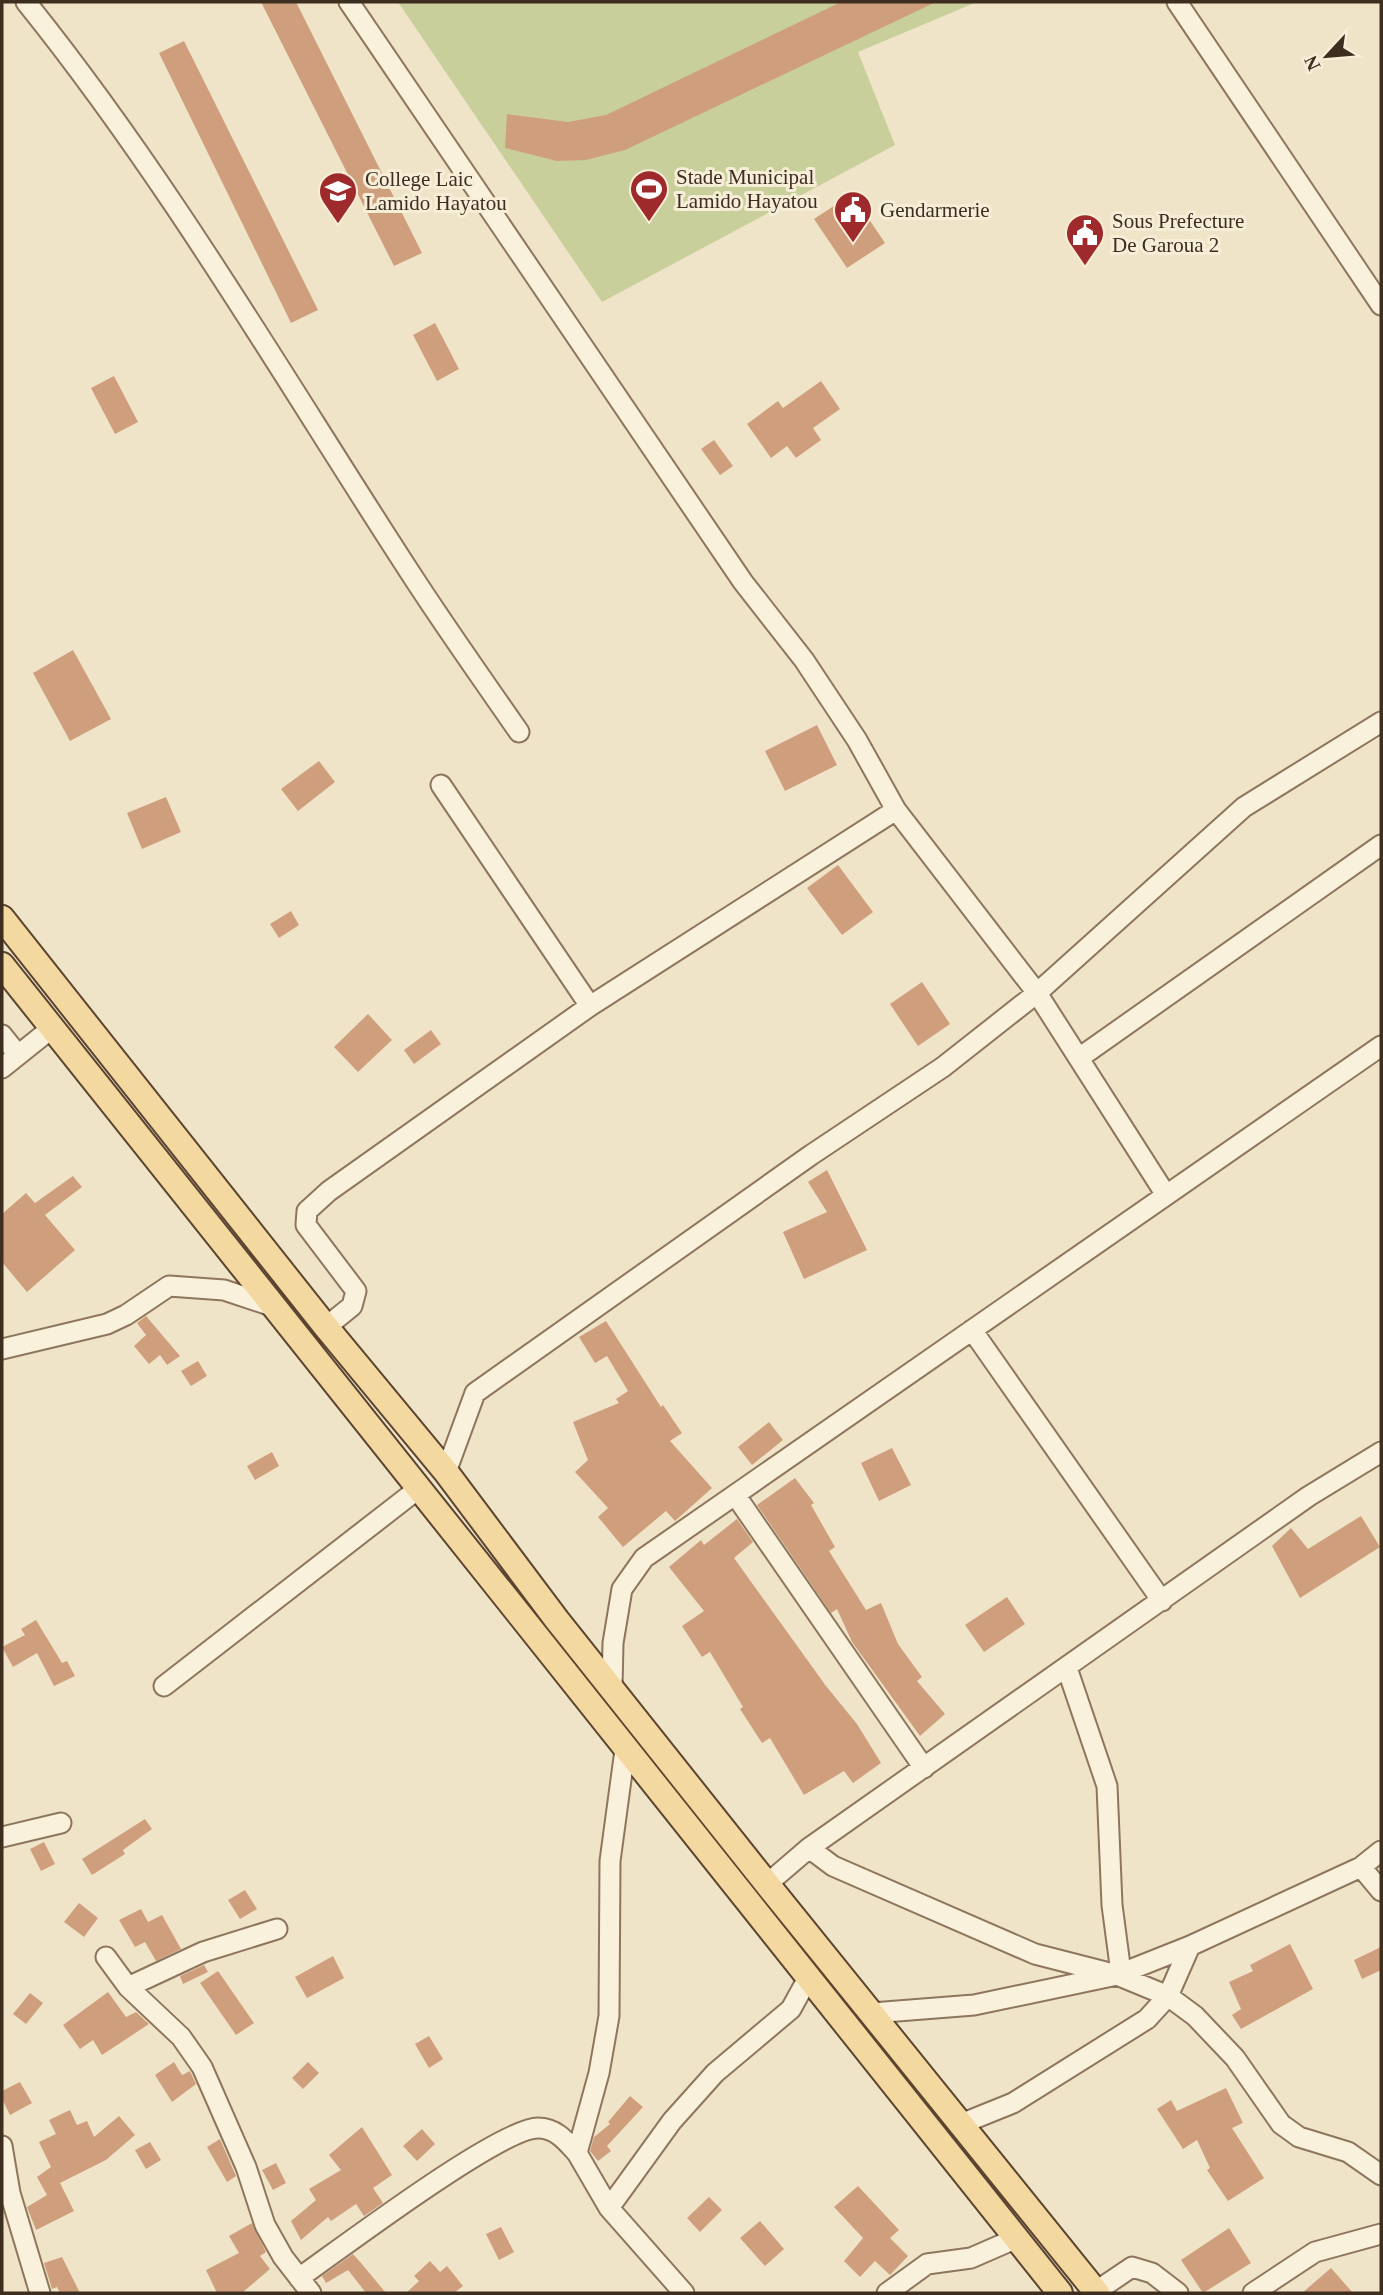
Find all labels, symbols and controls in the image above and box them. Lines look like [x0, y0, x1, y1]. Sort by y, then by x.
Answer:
north arrow [1292, 21, 1362, 91]
text: N [1300, 52, 1325, 74]
place label: Stade Municipal Lamido Hayatou [676, 165, 818, 213]
place label: College Laic Lamido Hayatou [365, 167, 507, 215]
sports icon: Stade Municipal Lamido Hayatou [628, 168, 670, 223]
school or university icon: College Laic Lamido Hayatou [317, 170, 359, 225]
public building icon: Gendarmerie [832, 189, 874, 244]
place label: Gendarmerie [880, 198, 990, 222]
place label: Sous Prefecture De Garoua 2 [1112, 209, 1244, 257]
public building icon: Sous Prefecture De Garoua 2 [1064, 212, 1106, 267]

